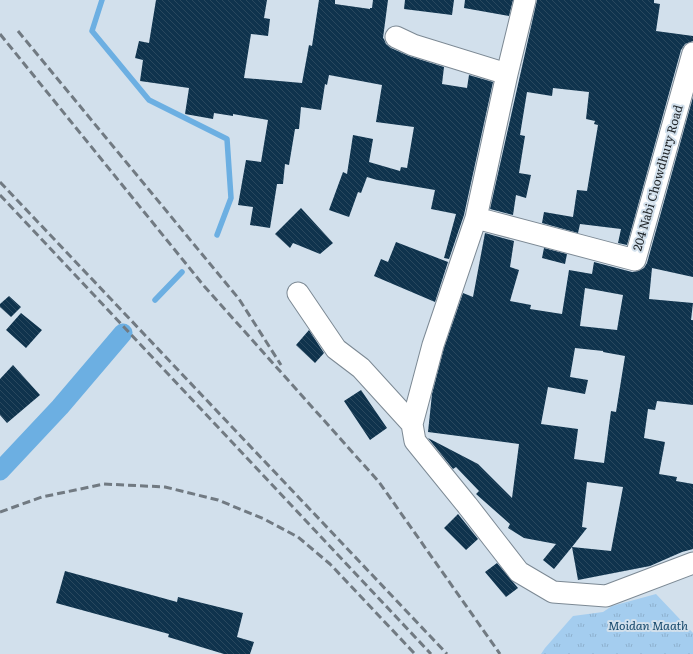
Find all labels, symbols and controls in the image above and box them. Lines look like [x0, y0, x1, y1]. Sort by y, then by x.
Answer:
street label: 204 Nabi Chowdhury Road [628, 102, 687, 253]
park label: Moidan Maath [608, 616, 688, 634]

